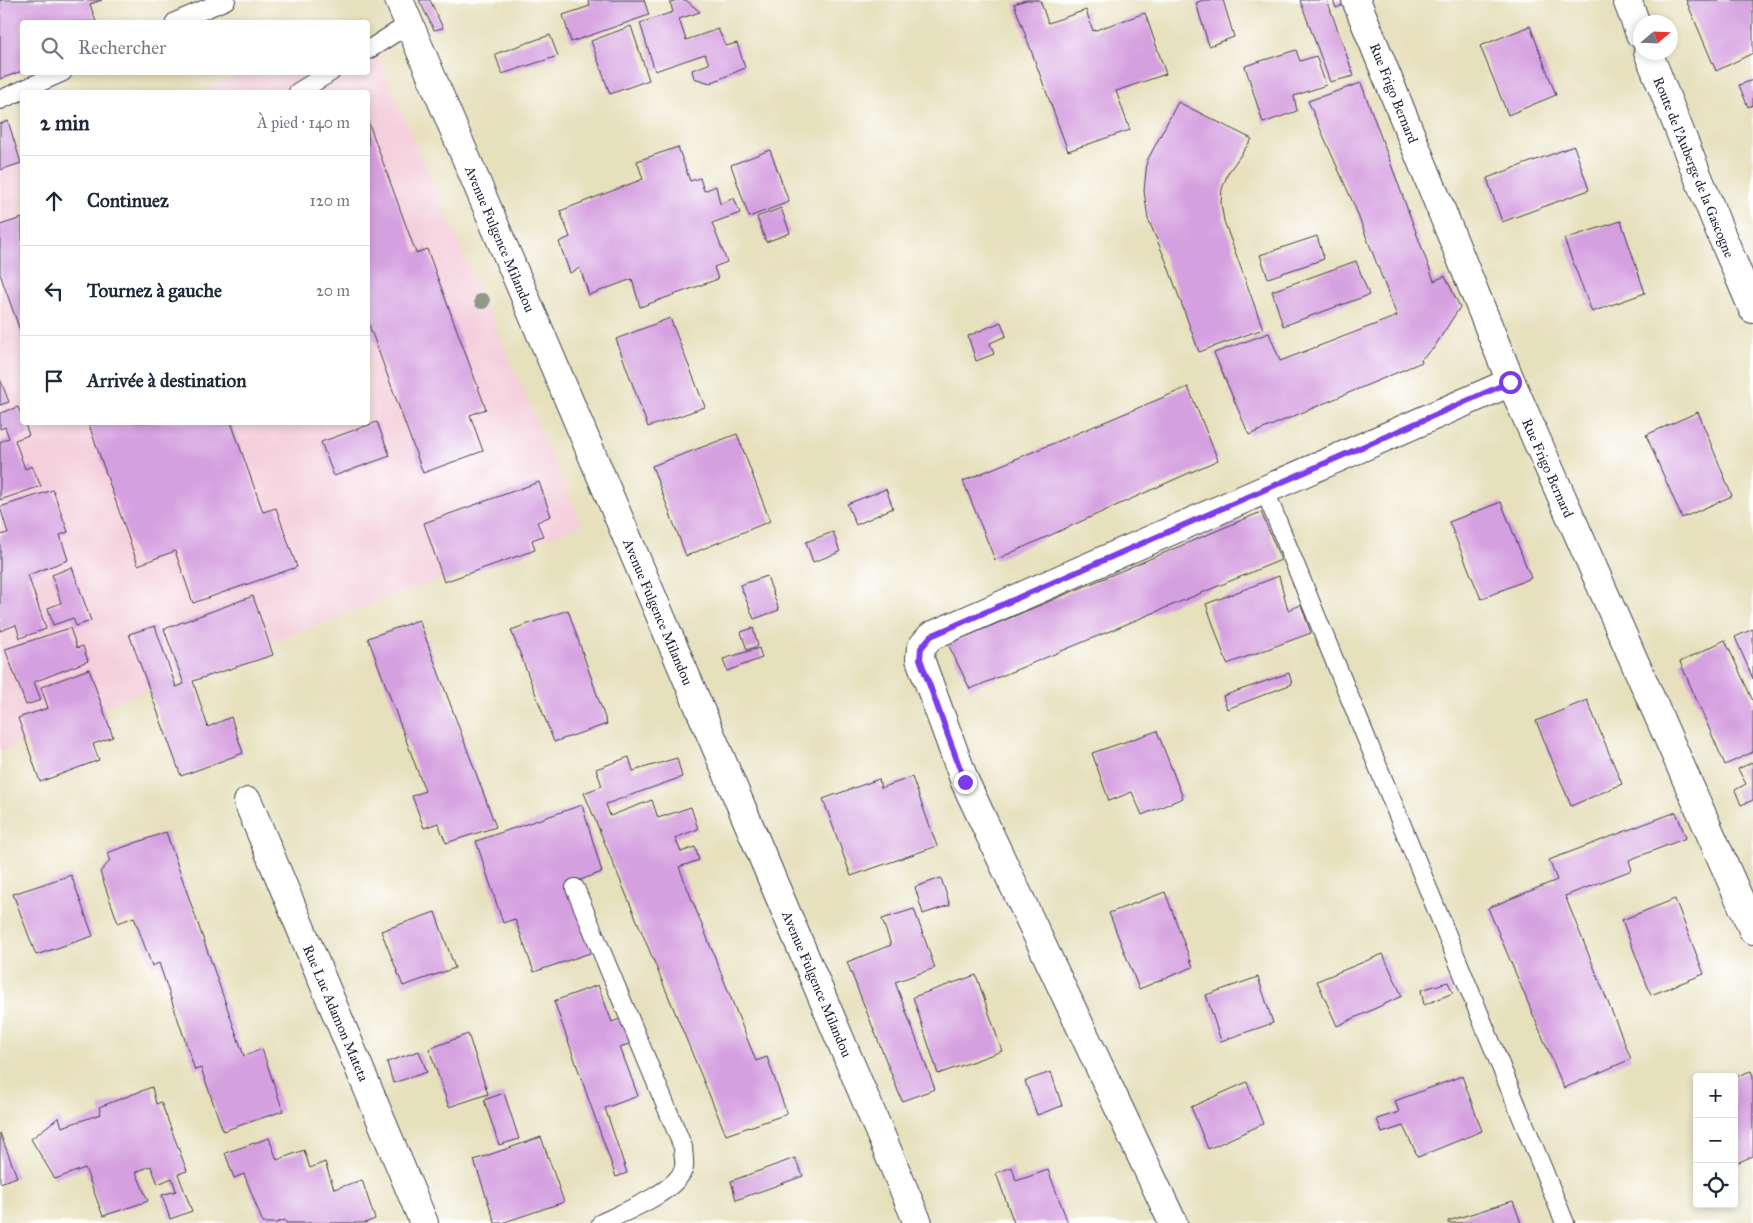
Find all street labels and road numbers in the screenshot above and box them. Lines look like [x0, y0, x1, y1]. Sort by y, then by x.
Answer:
street label: Rue Frigo Bernard [1366, 41, 1421, 146]
street label: Route de l'Auberge de la Gascogne [1649, 74, 1738, 260]
street label: Avenue Fulgence Milandou [461, 163, 538, 315]
street label: Rue Frigo Bernard [1518, 416, 1577, 520]
street label: Avenue Fulgence Milandou [619, 536, 696, 688]
street label: Avenue Fulgence Milandou [778, 908, 855, 1060]
street label: Rue Luc Adamon Mateta [299, 942, 372, 1084]

